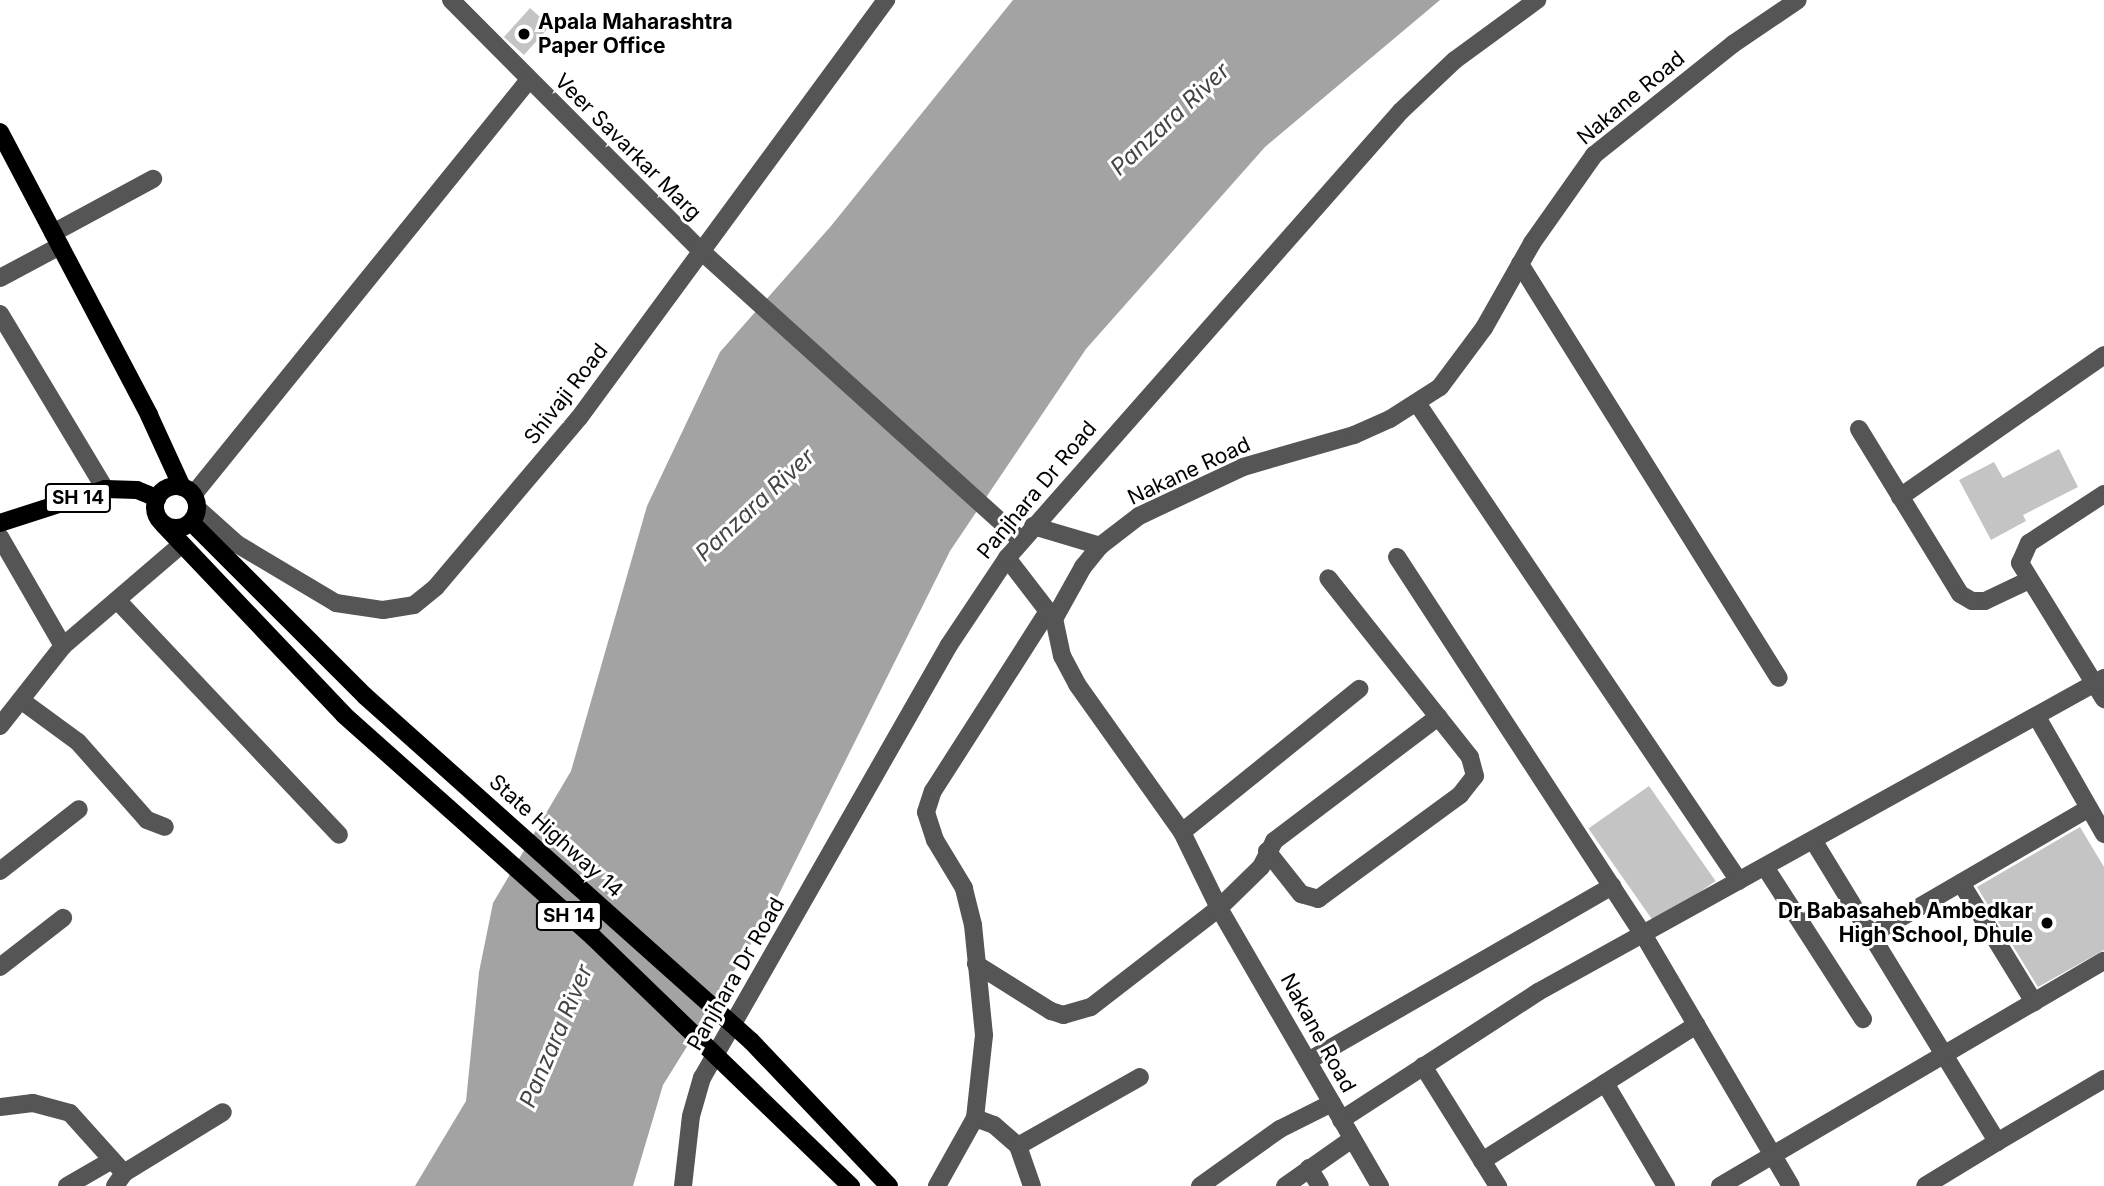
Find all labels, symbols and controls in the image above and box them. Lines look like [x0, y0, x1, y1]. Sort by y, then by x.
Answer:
place label: Apala Maharashtra Paper Office [538, 9, 733, 59]
marker: Apala Maharashtra Paper Office [516, 26, 532, 42]
street label: Nakane Road [1572, 46, 1690, 150]
water label: Panzara River [1105, 57, 1235, 181]
street label: Veer Savarkar Marg [550, 69, 706, 225]
street label: Shivaji Road [519, 338, 613, 450]
street label: Panjhara Dr Road [972, 416, 1102, 564]
street label: Nakane Road [1124, 432, 1254, 510]
water label: Panzara River [690, 443, 820, 567]
road number: SH 14 [45, 482, 111, 513]
street label: State Highway 14 [484, 769, 628, 903]
street label: Panjhara Dr Road [682, 893, 790, 1055]
place label: Dr Babasaheb Ambedkar High School, Dhule [1778, 898, 2033, 948]
road number: SH 14 [536, 900, 602, 932]
marker: Dr Babasaheb Ambedkar High School, Dhule [2039, 915, 2055, 931]
water label: Panzara River [514, 960, 598, 1112]
street label: Nakane Road [1275, 969, 1361, 1097]

